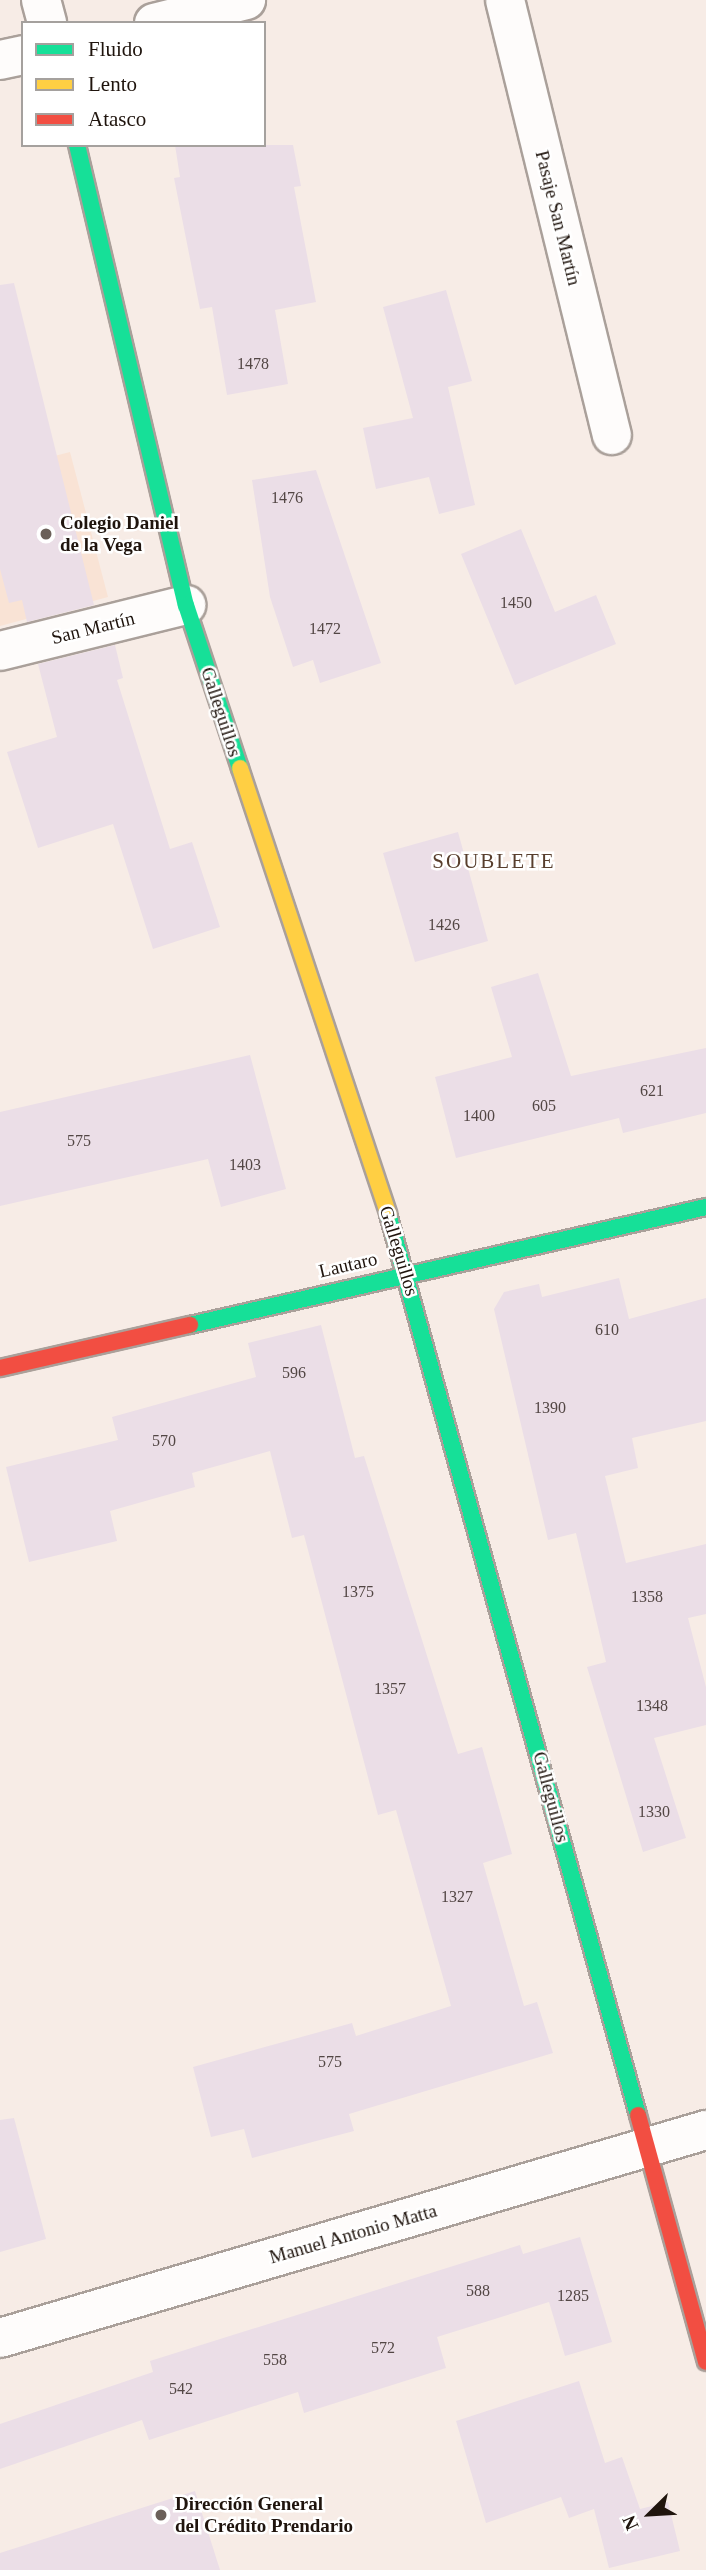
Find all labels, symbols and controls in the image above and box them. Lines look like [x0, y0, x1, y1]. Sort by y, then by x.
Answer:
legend [21, 21, 266, 147]
text: Fluido [88, 37, 143, 61]
text: Lento [88, 72, 137, 96]
text: Atasco [88, 107, 146, 131]
street label: Pasaje San Martín [530, 148, 586, 288]
house number: 1478 [237, 354, 269, 374]
house number: 1476 [271, 488, 303, 508]
place label: Colegio Daniel de la Vega [60, 512, 179, 556]
marker: Colegio Daniel de la Vega [38, 526, 54, 542]
house number: 1450 [500, 593, 532, 613]
street label: San Martín [49, 607, 137, 649]
house number: 1472 [309, 619, 341, 639]
street label: Galleguillos [196, 664, 246, 760]
district label: SOUBLETE [433, 848, 555, 874]
house number: 1426 [428, 915, 460, 935]
house number: 621 [640, 1081, 664, 1101]
house number: 605 [532, 1096, 556, 1116]
house number: 1400 [463, 1106, 495, 1126]
house number: 575 [67, 1131, 91, 1151]
house number: 1403 [229, 1155, 261, 1175]
street label: Galleguillos [375, 1203, 423, 1299]
street label: Lautaro [317, 1247, 379, 1283]
house number: 610 [595, 1320, 619, 1340]
house number: 596 [282, 1363, 306, 1383]
house number: 1390 [534, 1398, 566, 1418]
house number: 570 [152, 1431, 176, 1451]
house number: 1375 [342, 1582, 374, 1602]
house number: 1358 [631, 1587, 663, 1607]
house number: 1357 [374, 1679, 406, 1699]
house number: 1348 [636, 1696, 668, 1716]
street label: Galleguillos [528, 1749, 574, 1845]
house number: 1330 [638, 1802, 670, 1822]
house number: 1327 [441, 1887, 473, 1907]
house number: 575 [318, 2052, 342, 2072]
street label: Manuel Antonio Matta [266, 2199, 440, 2269]
house number: 588 [466, 2281, 490, 2301]
house number: 1285 [557, 2286, 589, 2306]
house number: 572 [371, 2338, 395, 2358]
house number: 558 [263, 2350, 287, 2370]
house number: 542 [169, 2379, 193, 2399]
north arrow [615, 2479, 685, 2549]
place label: Dirección General del Crédito Prendario [175, 2493, 353, 2537]
marker: Dirección General del Crédito Prendario [153, 2507, 169, 2523]
text: N [618, 2512, 643, 2533]

